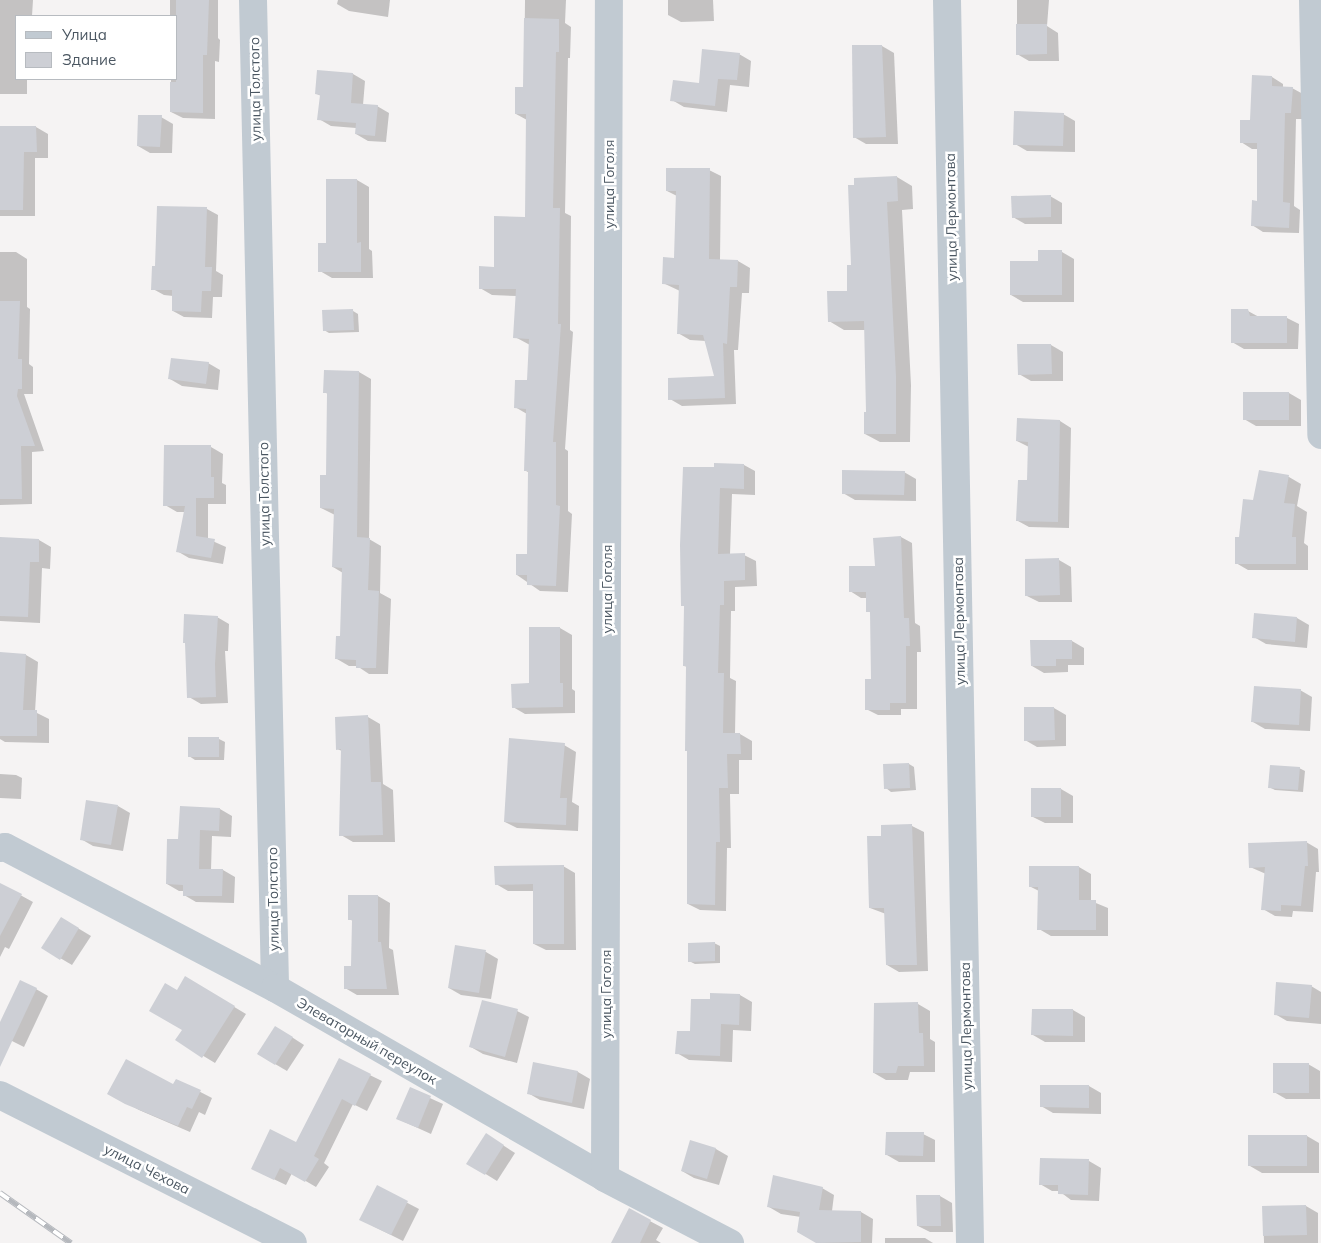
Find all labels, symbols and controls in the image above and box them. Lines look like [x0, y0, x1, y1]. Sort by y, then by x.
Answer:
legend [15, 15, 178, 80]
text: Улица [62, 25, 107, 44]
street label: улица Толстого [246, 37, 264, 141]
text: Здание [62, 50, 116, 69]
street label: улица Гоголя [601, 140, 617, 228]
street label: улица Лермонтова [941, 153, 961, 281]
street label: улица Толстого [255, 442, 273, 546]
street label: улица Гоголя [599, 545, 615, 633]
street label: улица Лермонтова [949, 557, 969, 685]
street label: улица Толстого [264, 847, 282, 951]
street label: улица Гоголя [598, 950, 614, 1038]
street label: улица Лермонтова [956, 962, 976, 1090]
street label: Элеваторный переулок [294, 994, 440, 1088]
street label: улица Чехова [101, 1140, 193, 1198]

